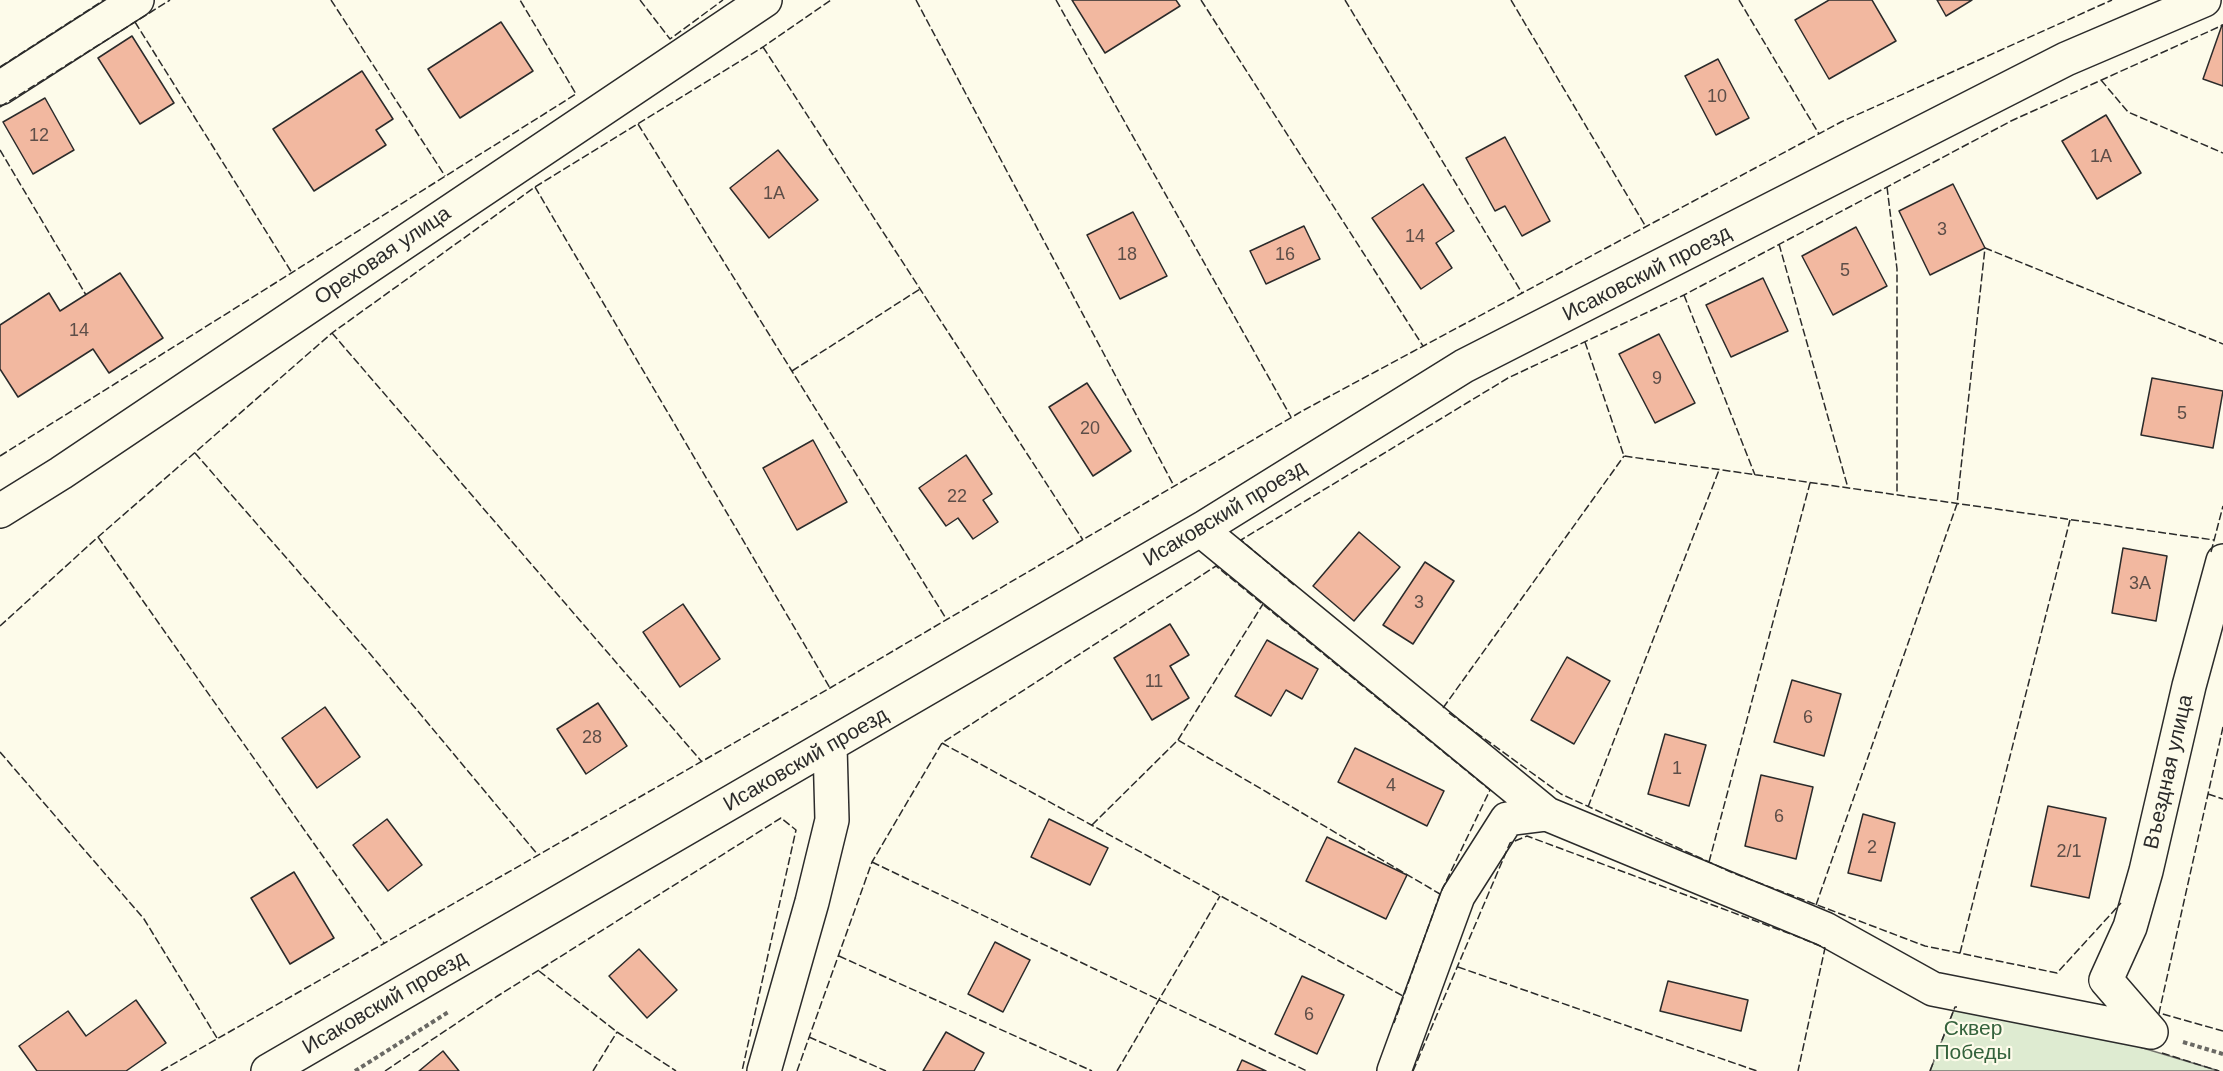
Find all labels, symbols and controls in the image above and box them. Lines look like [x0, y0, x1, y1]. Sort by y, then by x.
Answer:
house number: 10 [1707, 86, 1727, 108]
house number: 12 [29, 125, 49, 147]
house number: 1А [2090, 146, 2112, 168]
house number: 1А [763, 183, 785, 205]
street label: Ореховая улица [310, 201, 456, 311]
house number: 3 [1937, 219, 1947, 241]
street label: Исаковский проезд [1559, 221, 1735, 327]
house number: 14 [1405, 226, 1425, 248]
house number: 18 [1117, 244, 1137, 266]
house number: 16 [1275, 244, 1295, 266]
house number: 5 [1840, 260, 1850, 282]
house number: 14 [69, 320, 89, 342]
house number: 9 [1652, 368, 1662, 390]
house number: 5 [2177, 403, 2187, 425]
house number: 20 [1080, 418, 1100, 440]
street label: Исаковский проезд [1139, 455, 1311, 573]
house number: 22 [947, 486, 967, 508]
house number: 3А [2129, 573, 2151, 595]
house number: 3 [1414, 592, 1424, 614]
house number: 11 [1145, 671, 1163, 693]
street label: Въездная улица [2139, 692, 2199, 852]
street label: Исаковский проезд [719, 703, 893, 817]
house number: 6 [1803, 707, 1813, 729]
house number: 28 [582, 727, 602, 749]
house number: 1 [1672, 758, 1682, 780]
house number: 4 [1386, 775, 1396, 797]
house number: 6 [1774, 806, 1784, 828]
house number: 2 [1867, 837, 1877, 859]
house number: 2/1 [2056, 841, 2082, 863]
street label: Исаковский проезд [298, 946, 472, 1060]
house number: 6 [1304, 1004, 1314, 1026]
park label: Сквер Победы [1934, 1016, 2012, 1066]

